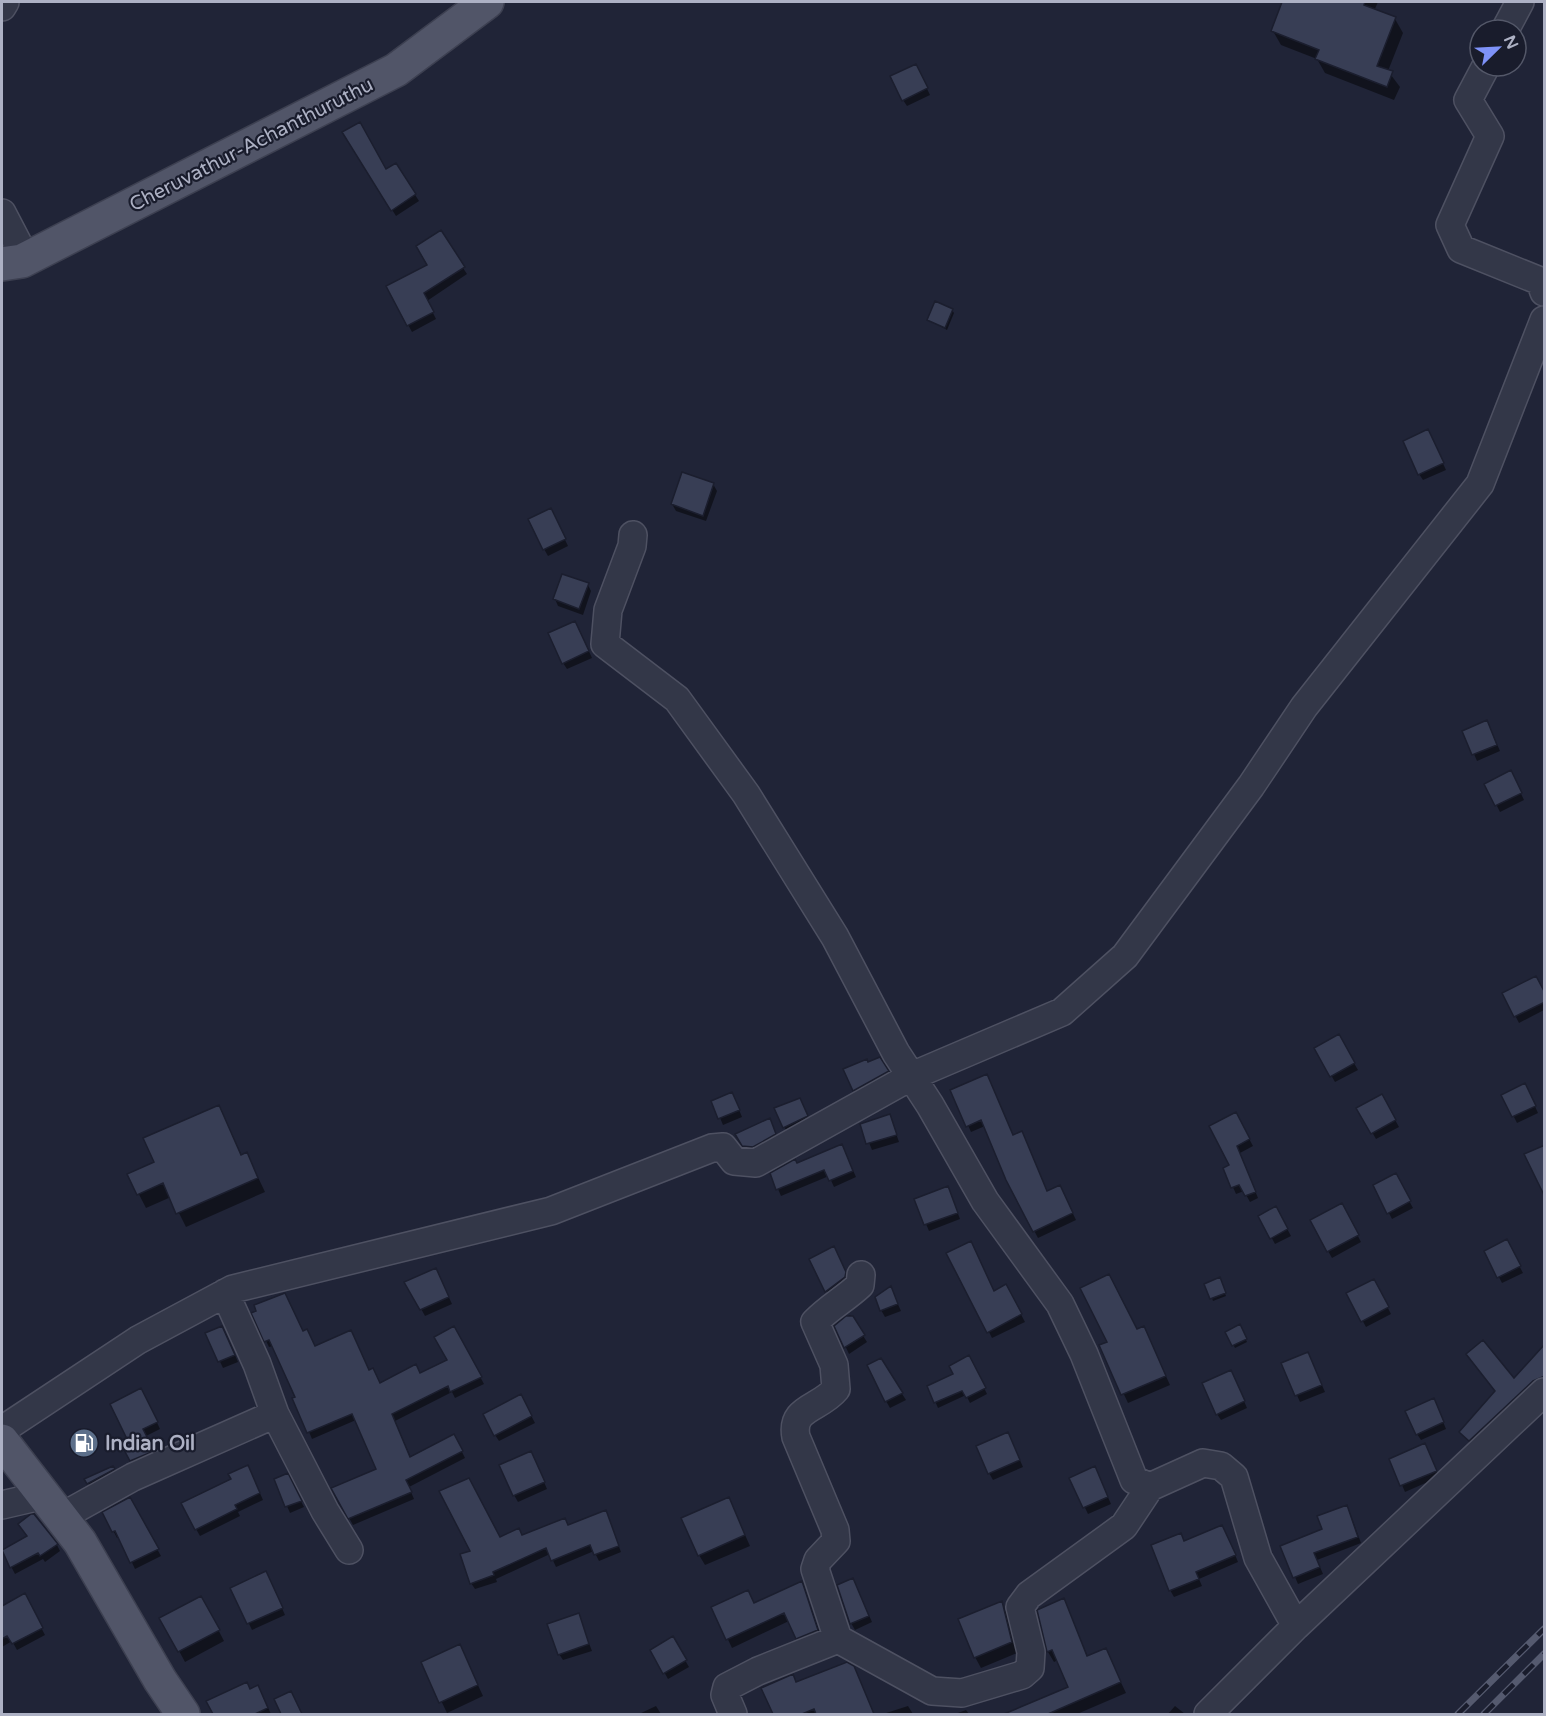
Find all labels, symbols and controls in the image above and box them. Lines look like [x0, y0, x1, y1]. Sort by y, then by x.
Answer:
north arrow [1468, 18, 1528, 78]
text: N [1499, 32, 1523, 52]
street label: Cheruvathur-Achanthuruthu [125, 73, 377, 217]
fuel station icon: Indian Oil [68, 1427, 100, 1459]
place label: Indian Oil [105, 1432, 195, 1456]

